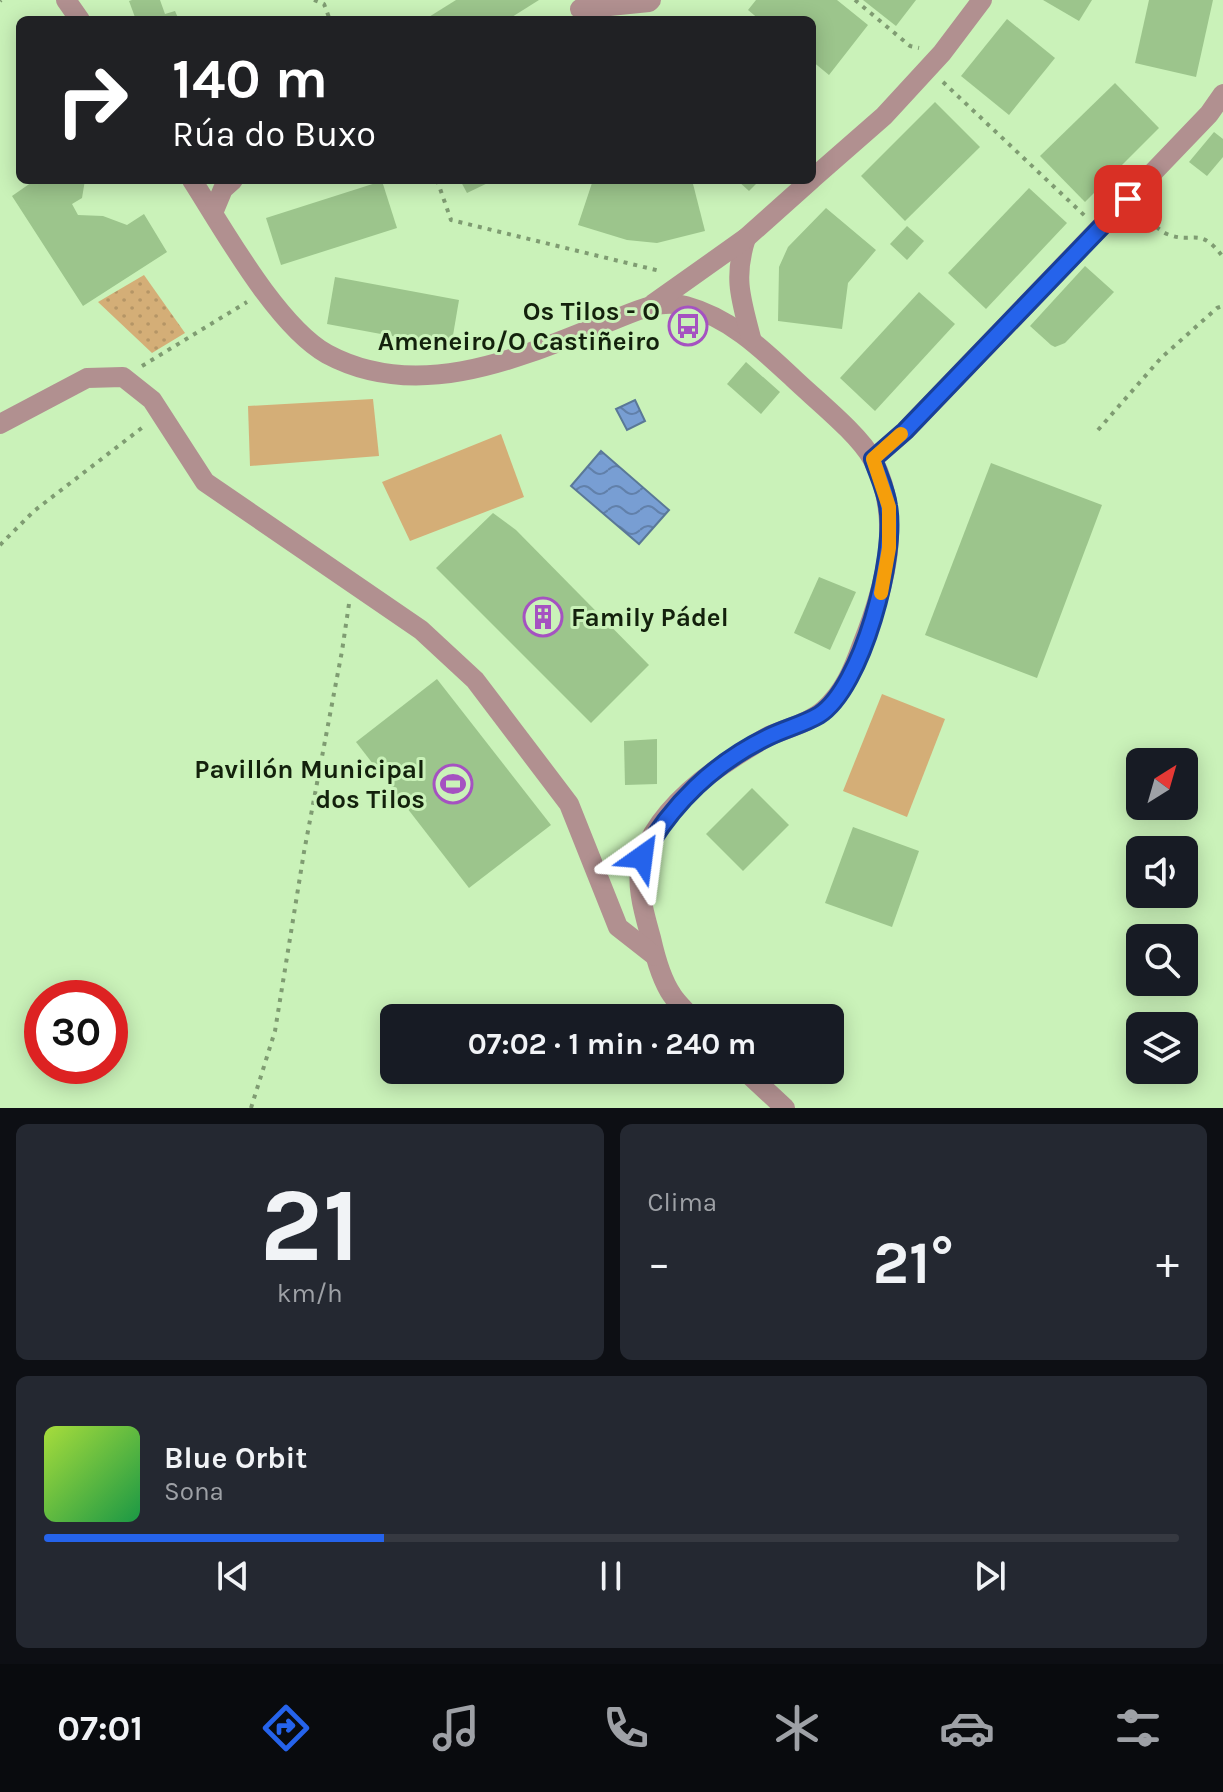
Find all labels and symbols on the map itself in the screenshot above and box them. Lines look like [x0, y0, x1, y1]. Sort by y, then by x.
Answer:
pin [1094, 165, 1162, 233]
place label: Os Tilos - O Ameneiro/O Castiñeiro [378, 296, 660, 357]
bus stop icon: Os Tilos - O Ameneiro/O Castiñeiro [667, 305, 709, 347]
building icon: Family Pádel [522, 596, 564, 638]
place label: Family Pádel [571, 602, 729, 633]
north arrow [1126, 748, 1198, 820]
place label: Pavillón Municipal dos Tilos [194, 754, 425, 815]
sports icon: Pavillón Municipal dos Tilos [432, 763, 474, 805]
position arrow [600, 815, 684, 899]
speed limit sign: 30 [24, 980, 128, 1084]

